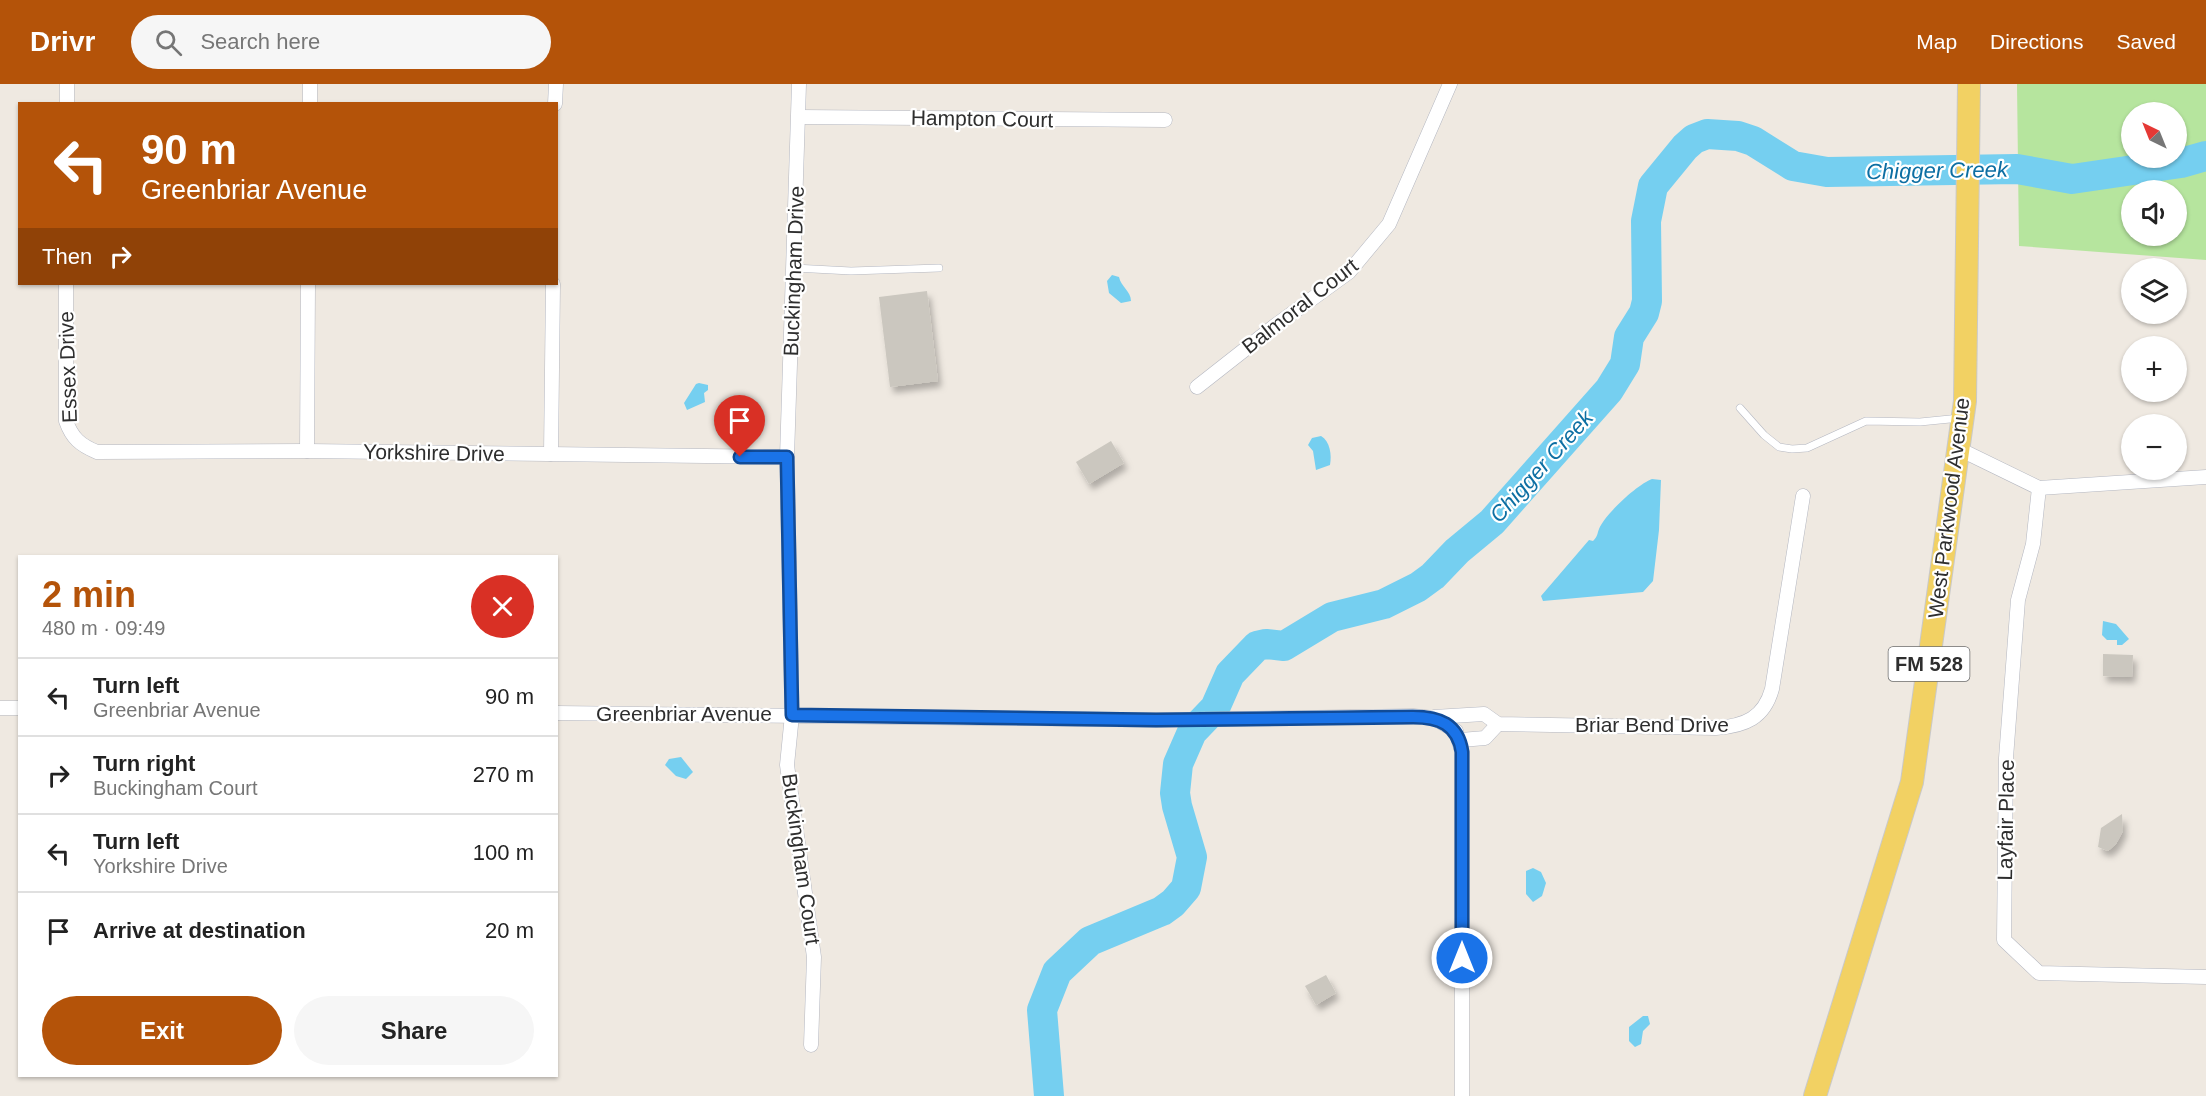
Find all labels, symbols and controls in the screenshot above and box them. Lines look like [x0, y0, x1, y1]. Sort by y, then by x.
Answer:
search box [131, 15, 551, 69]
text: Drivr [30, 26, 95, 57]
icon: search [152, 26, 185, 59]
text: Search here [200, 29, 320, 54]
text: Map [1916, 30, 1957, 53]
text: Directions [1990, 30, 2083, 53]
text: Saved [2116, 30, 2176, 53]
north arrow [2121, 102, 2187, 168]
map controls [2121, 102, 2187, 480]
street label: Hampton Court [911, 106, 1054, 131]
icon: left [42, 126, 120, 204]
text: 90 m [141, 126, 237, 173]
water label: Chigger Creek [1866, 157, 2009, 184]
text: Greenbriar Avenue [141, 175, 367, 205]
button: sound [2121, 180, 2187, 246]
street label: Buckingham Drive [779, 185, 808, 357]
icon: right [104, 240, 137, 273]
text: Then [42, 244, 92, 269]
street label: Balmoral Court [1237, 253, 1362, 358]
button: layers [2121, 258, 2187, 324]
street label: Essex Drive [54, 311, 81, 423]
button: + [2121, 336, 2187, 402]
pin [714, 395, 765, 457]
street label: West Parkwood Avenue [1924, 396, 1973, 620]
icon: arrive [723, 404, 756, 437]
water label: Chigger Creek [1485, 405, 1599, 527]
button: − [2121, 414, 2187, 480]
street label: Yorkshire Drive [363, 440, 505, 465]
text: 2 min [42, 574, 136, 615]
button: close [471, 575, 534, 638]
text: 480 m · 09:49 [42, 617, 165, 639]
road number: FM 528 [1888, 647, 1970, 681]
text: Turn left [93, 673, 179, 698]
icon: left [42, 681, 75, 714]
text: 90 m [485, 684, 534, 709]
text: Greenbriar Avenue [93, 699, 261, 721]
street label: Greenbriar Avenue [596, 702, 772, 725]
street label: Briar Bend Drive [1575, 713, 1729, 736]
text: Turn right [93, 751, 195, 776]
icon: right [42, 759, 75, 792]
street label: Layfair Place [1993, 759, 2018, 881]
text: 270 m [473, 762, 534, 787]
street label: Buckingham Court [778, 772, 825, 946]
text: Buckingham Court [93, 777, 258, 799]
text: Turn left [93, 829, 179, 854]
icon: left [42, 837, 75, 870]
text: 100 m [473, 840, 534, 865]
text: Yorkshire Drive [93, 855, 228, 877]
icon: arrive [42, 915, 75, 948]
text: Arrive at destination [93, 918, 306, 943]
text: 20 m [485, 918, 534, 943]
position arrow [1430, 926, 1494, 990]
button: Exit [42, 996, 282, 1065]
button: Share [294, 996, 534, 1065]

